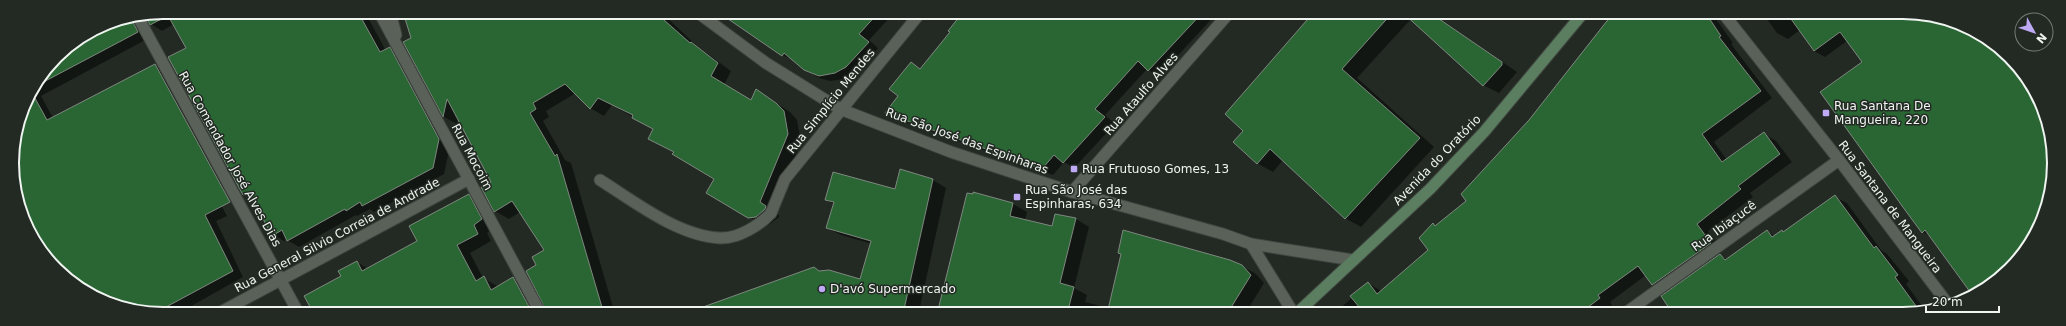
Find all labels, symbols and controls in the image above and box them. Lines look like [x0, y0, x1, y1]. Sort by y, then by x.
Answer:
north arrow [2014, 12, 2054, 52]
text: N [2033, 30, 2049, 46]
street label: Rua Simplício Mendes [784, 46, 878, 156]
street label: Rua Ataulfo Alves [1101, 50, 1181, 138]
street label: Rua Comendador José Alves Dias [176, 69, 284, 249]
place label: Rua Santana De Mangueira, 220 [1834, 99, 1931, 127]
street label: Rua São José das Espinharas [884, 105, 1050, 177]
marker: Rua Santana De Mangueira, 220 [1821, 108, 1831, 118]
street label: Avenida do Oratório [1390, 112, 1484, 208]
street label: Rua Mocoim [449, 121, 495, 193]
street label: Rua Santana de Mangueira [1836, 138, 1944, 276]
place label: Rua Frutuoso Gomes, 13 [1082, 162, 1229, 176]
marker: Rua Frutuoso Gomes, 13 [1069, 164, 1079, 174]
street label: Rua General Silvio Correia de Andrade [232, 175, 442, 295]
place label: Rua São José das Espinharas, 634 [1025, 183, 1127, 211]
marker: Rua São José das Espinharas, 634 [1012, 192, 1022, 202]
street label: Rua Ibiaçucê [1689, 198, 1759, 254]
place label: D'avó Supermercado [830, 282, 956, 296]
marker: D'avó Supermercado [817, 284, 827, 294]
scale bar [1926, 288, 1999, 314]
text: 20 m [1932, 295, 1963, 309]

